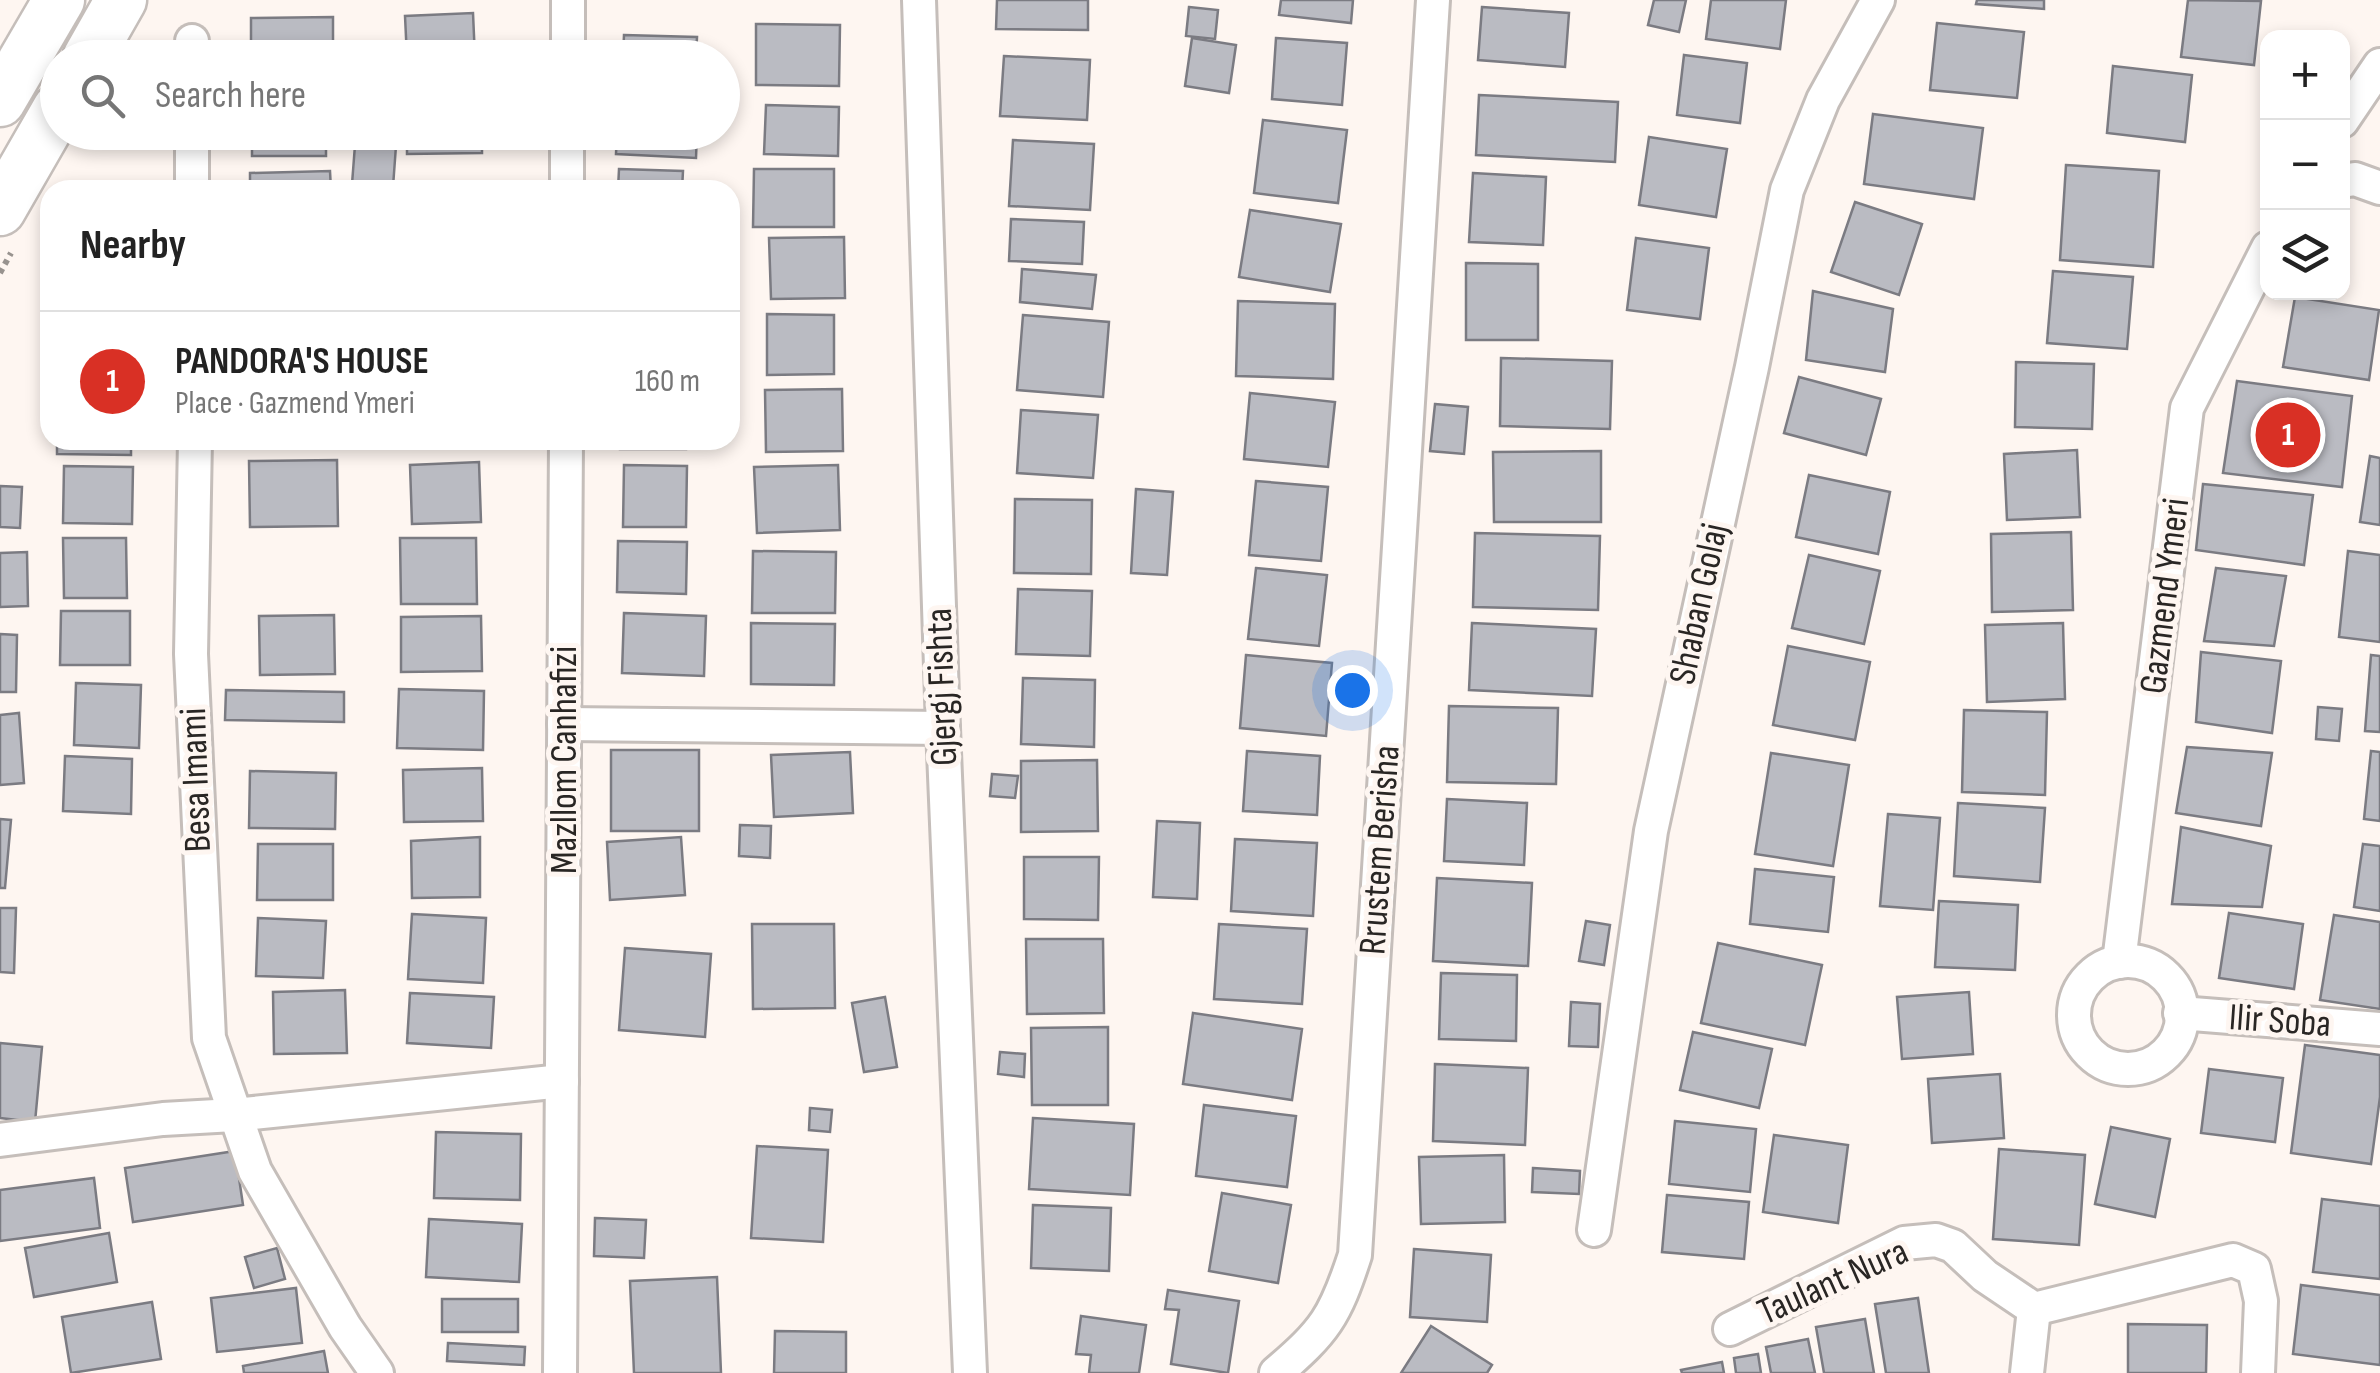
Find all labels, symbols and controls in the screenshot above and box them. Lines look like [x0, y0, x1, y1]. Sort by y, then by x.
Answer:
map controls [2260, 30, 2350, 300]
button: + [2260, 30, 2350, 120]
search box [40, 40, 740, 150]
icon: search [75, 68, 130, 123]
text: Search here [155, 73, 306, 118]
button: − [2260, 120, 2350, 210]
button: layers [2260, 210, 2350, 300]
text: Nearby [80, 220, 186, 271]
text: PANDORA'S HOUSE [175, 339, 429, 384]
text: 1 [106, 362, 119, 401]
text: 160 m [635, 362, 700, 401]
text: Place · Gazmend Ymeri [175, 384, 415, 423]
pin: 1 [2256, 398, 2320, 472]
street label: Gazmend Ymeri [2131, 496, 2199, 696]
street label: Shaban Golaj [1660, 520, 1738, 688]
street label: Gjergj Fishta [917, 607, 967, 767]
street label: Mazllom Canhafizi [542, 646, 587, 874]
your location [1327, 665, 1378, 716]
street label: Besa Imami [171, 707, 221, 853]
street label: Rrustem Berisha [1350, 744, 1410, 956]
street label: Ilir Soba [2228, 995, 2332, 1047]
street label: Taulant Nura [1751, 1229, 1915, 1335]

